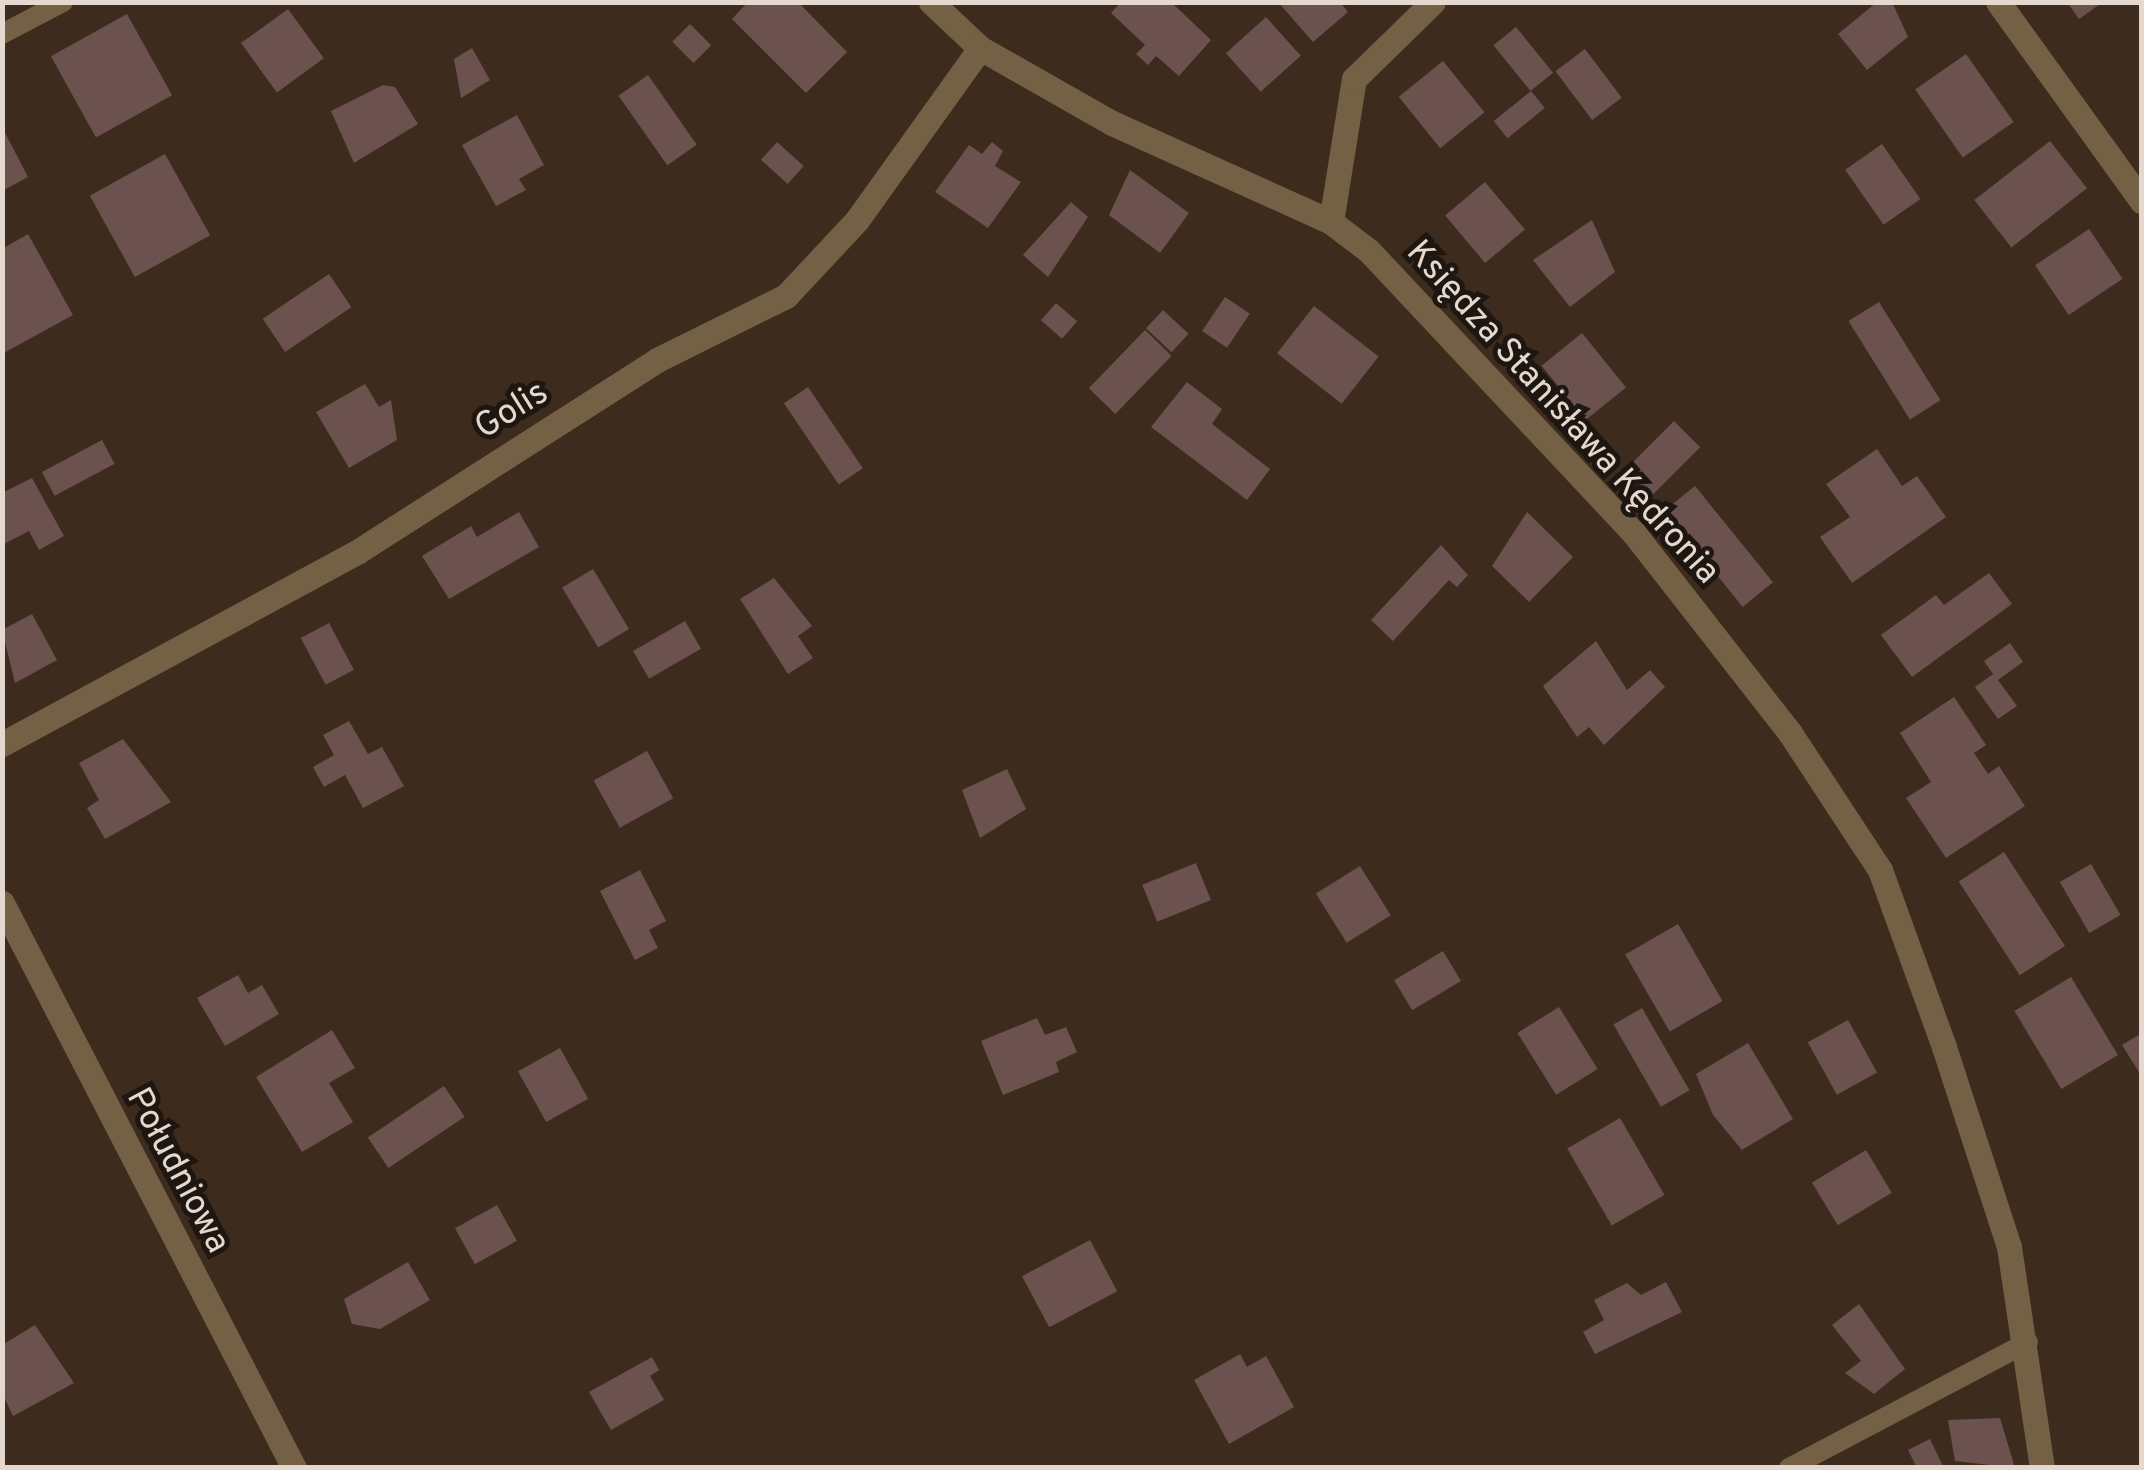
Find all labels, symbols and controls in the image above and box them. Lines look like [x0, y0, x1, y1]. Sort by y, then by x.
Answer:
street label: Księdza Stanisława Kędronia [1397, 233, 1727, 593]
street label: Golis [468, 373, 556, 449]
street label: Południowa [116, 1081, 238, 1261]

